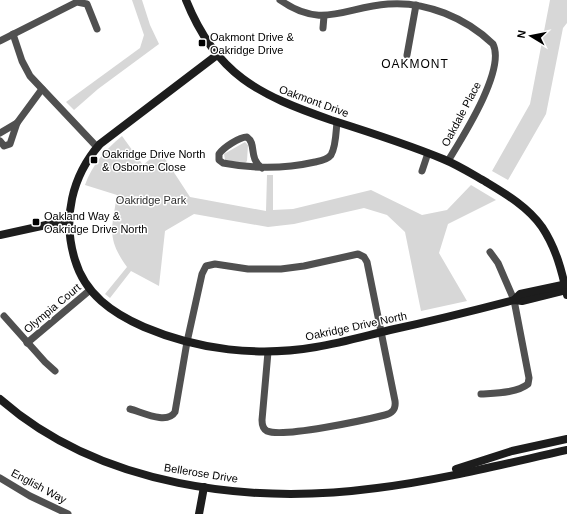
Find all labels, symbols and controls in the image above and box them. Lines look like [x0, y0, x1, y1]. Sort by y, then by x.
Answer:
north arrow [511, 16, 551, 56]
text: N [515, 29, 528, 39]
place label: Oakmont Drive & Oakridge Drive [210, 31, 294, 56]
marker: Oakmont Drive & Oakridge Drive [197, 38, 207, 48]
district label: OAKMONT [381, 57, 449, 71]
street label: Oakdale Place [439, 80, 483, 148]
street label: Oakmont Drive [277, 83, 351, 119]
place label: Oakridge Drive North & Osborne Close [102, 148, 205, 173]
marker: Oakridge Drive North & Osborne Close [89, 155, 99, 165]
park label: Oakridge Park [116, 194, 187, 206]
place label: Oakland Way & Oakridge Drive North [44, 210, 147, 235]
marker: Oakland Way & Oakridge Drive North [31, 217, 41, 227]
street label: Olympia Court [21, 281, 83, 335]
street label: Oakridge Drive North [304, 309, 408, 343]
street label: Bellerose Drive [163, 461, 239, 485]
street label: English Way [9, 466, 69, 506]

